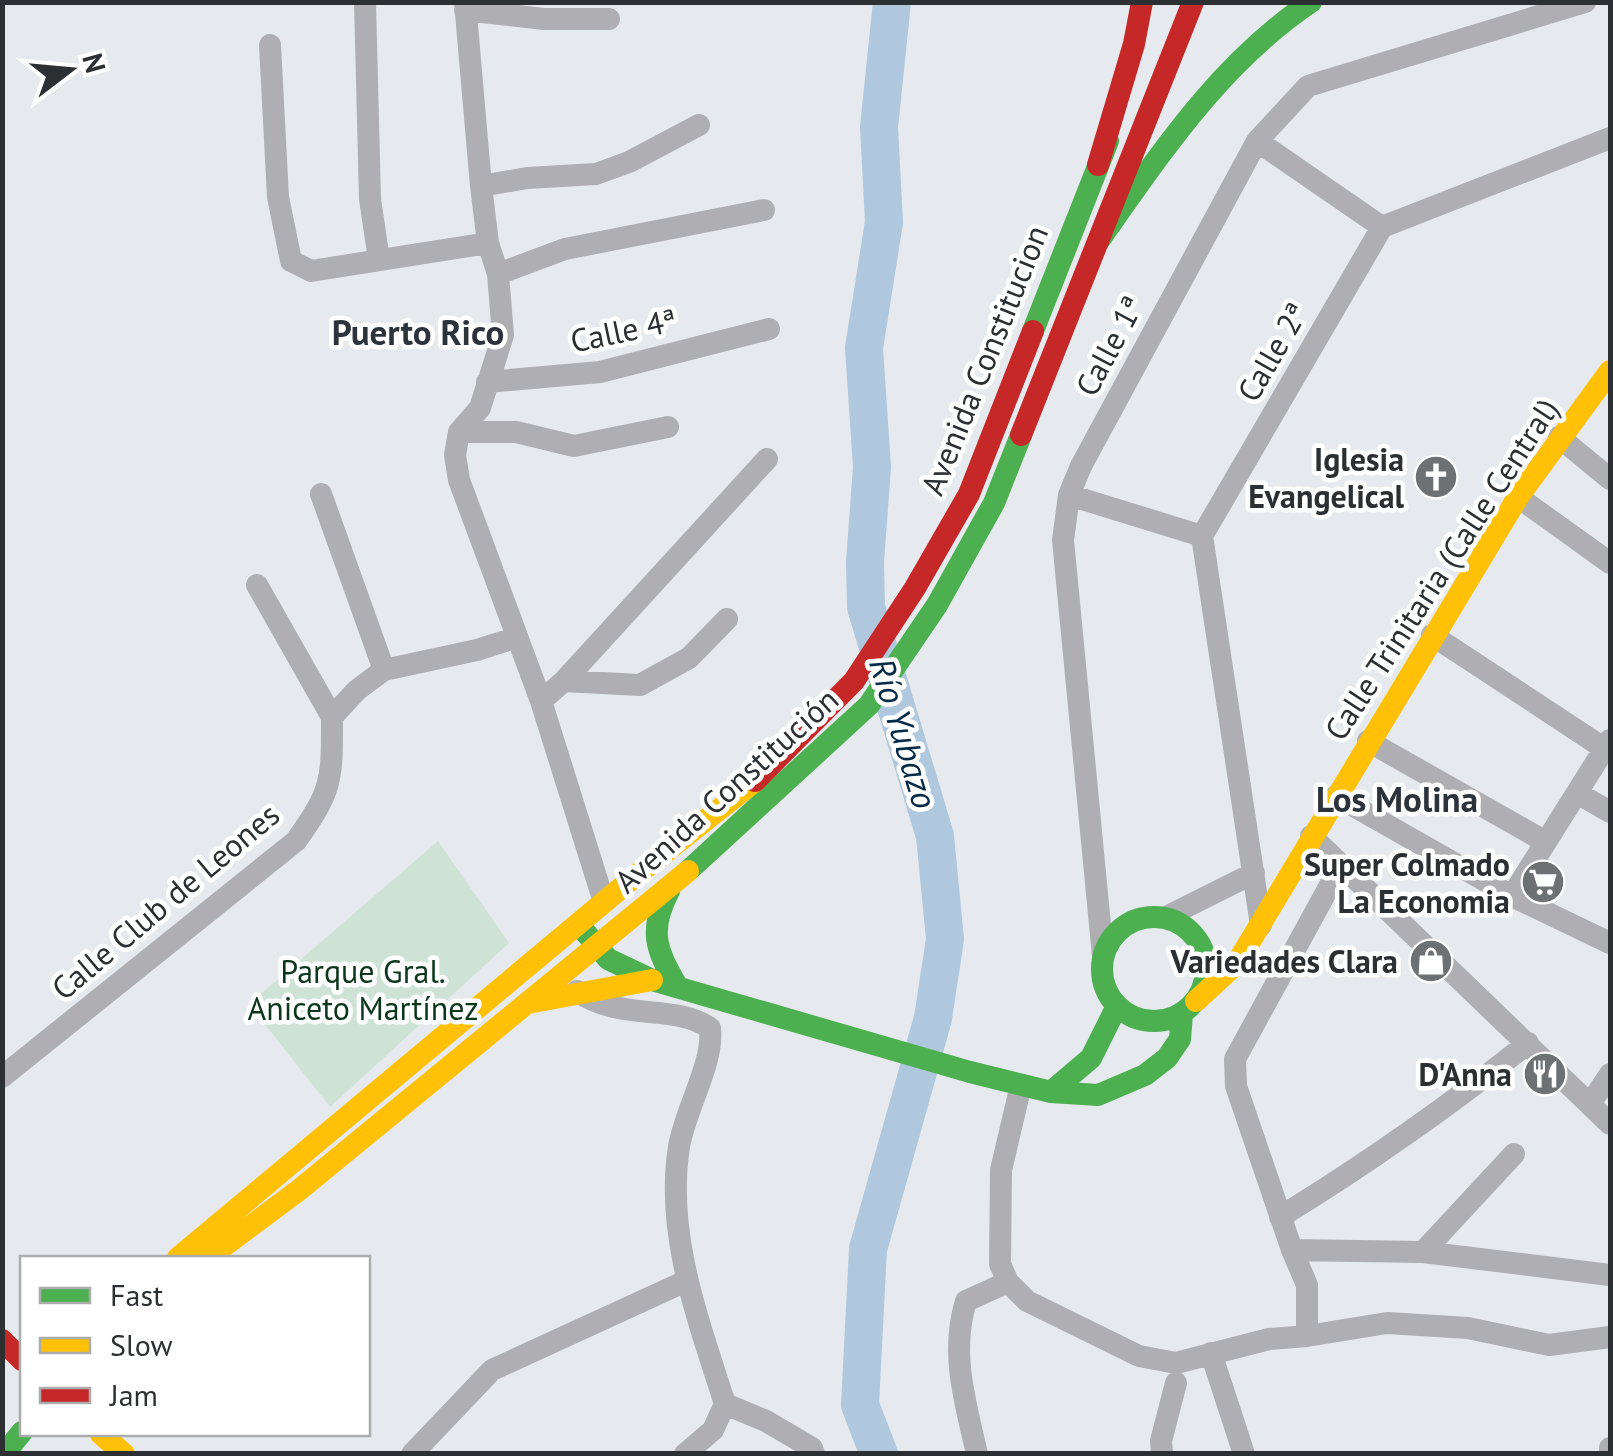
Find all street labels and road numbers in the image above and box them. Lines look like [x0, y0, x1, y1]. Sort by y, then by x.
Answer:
street label: Avenida Constitucion [911, 219, 1057, 501]
street label: Calle 1ª [1065, 289, 1153, 403]
street label: Calle 2ª [1227, 295, 1317, 409]
street label: Calle 4ª [566, 298, 680, 362]
street label: Calle Trinitaria (Calle Central) [1315, 390, 1567, 748]
street label: Avenida Constitución [605, 678, 847, 902]
street label: Calle Club de Leones [42, 793, 288, 1009]

